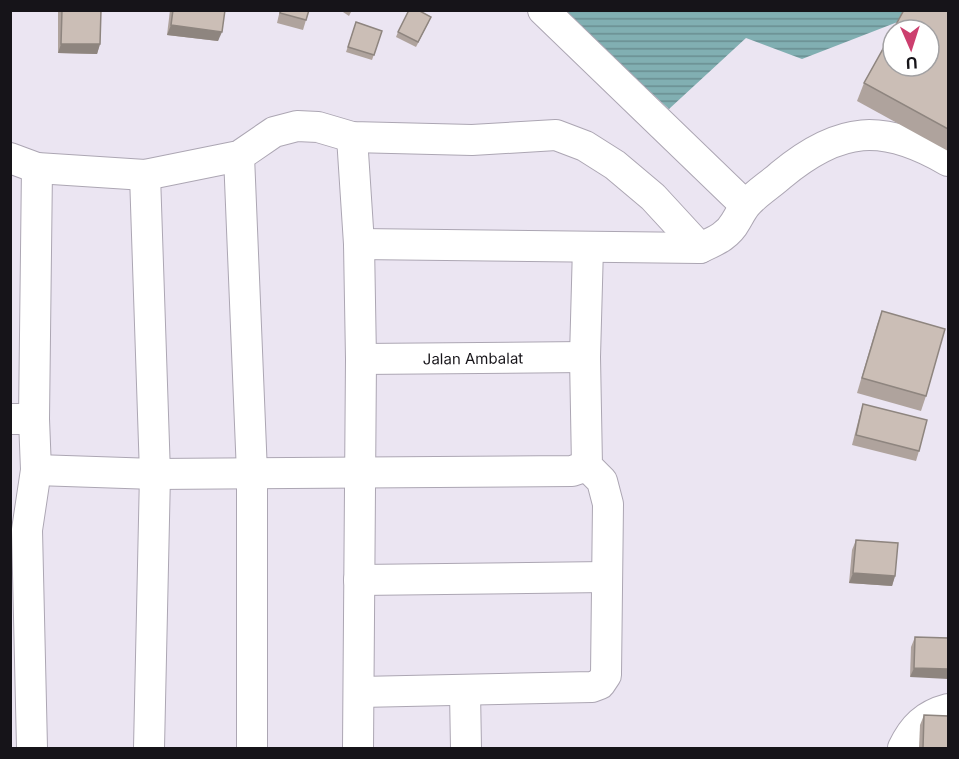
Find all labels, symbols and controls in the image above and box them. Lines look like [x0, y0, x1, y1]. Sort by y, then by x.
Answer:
north arrow [881, 18, 941, 78]
text: U [905, 53, 918, 73]
street label: Jalan Ambalat [423, 348, 523, 368]

